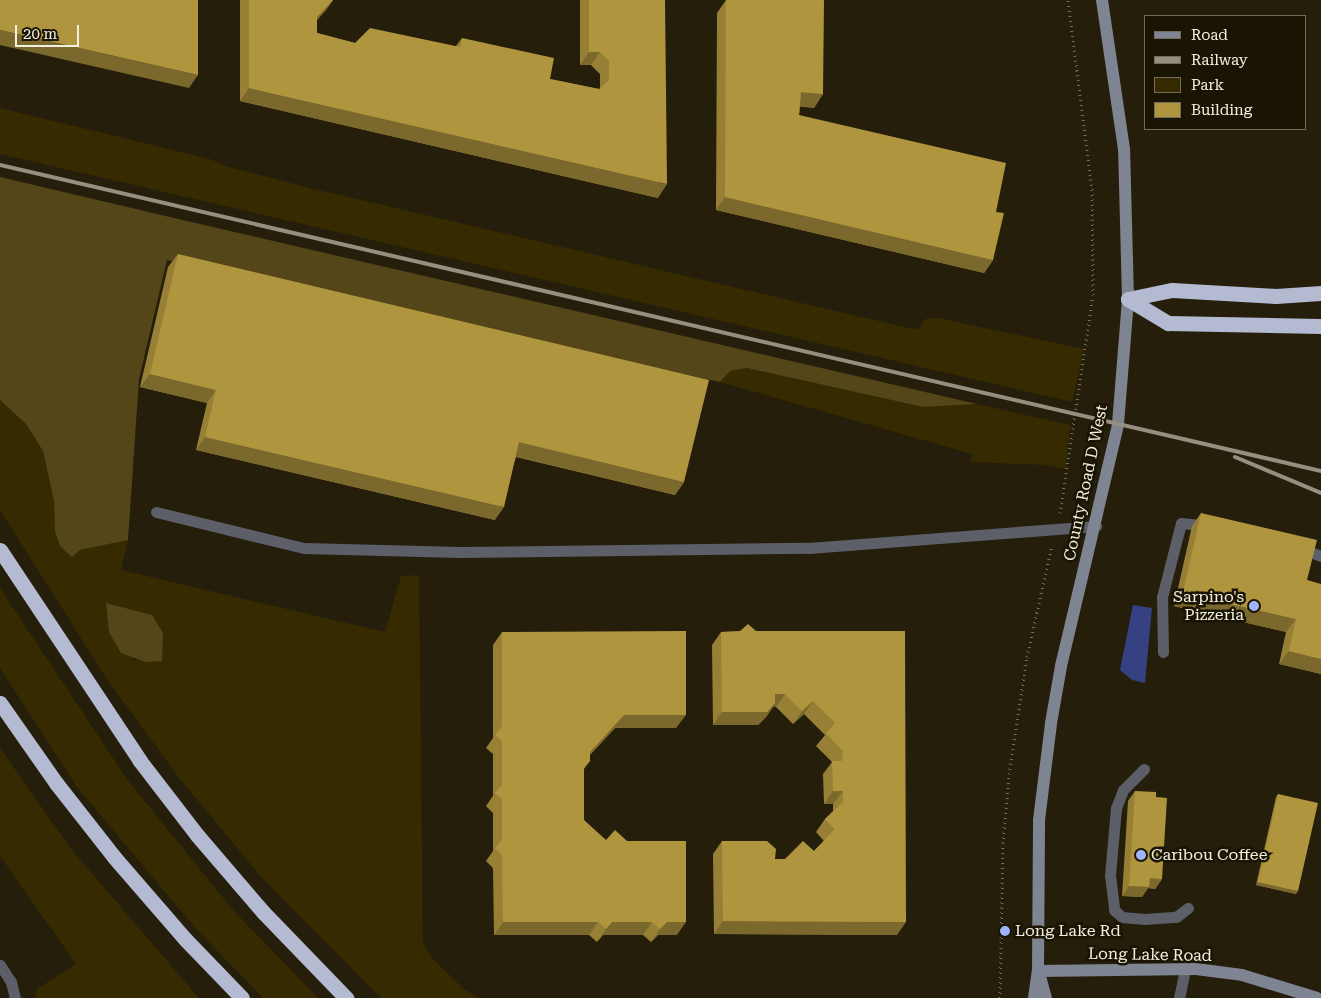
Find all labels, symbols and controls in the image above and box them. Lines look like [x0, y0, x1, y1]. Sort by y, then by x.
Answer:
scale bar [18, 15, 81, 47]
legend [1144, 15, 1306, 130]
text: 20 m [23, 25, 57, 43]
text: Road [1191, 26, 1228, 44]
text: Railway [1191, 51, 1248, 69]
text: Park [1191, 76, 1224, 94]
text: Building [1191, 101, 1252, 119]
street label: County Road D West [1060, 403, 1112, 563]
place label: Sarpino's Pizzeria [1173, 587, 1244, 625]
marker: Sarpino's Pizzeria [1248, 600, 1260, 612]
place label: Caribou Coffee [1151, 845, 1267, 865]
marker: Caribou Coffee [1135, 849, 1147, 861]
place label: Long Lake Rd [1015, 921, 1121, 941]
marker: Long Lake Rd [999, 925, 1011, 937]
street label: Long Lake Road [1088, 944, 1212, 966]

